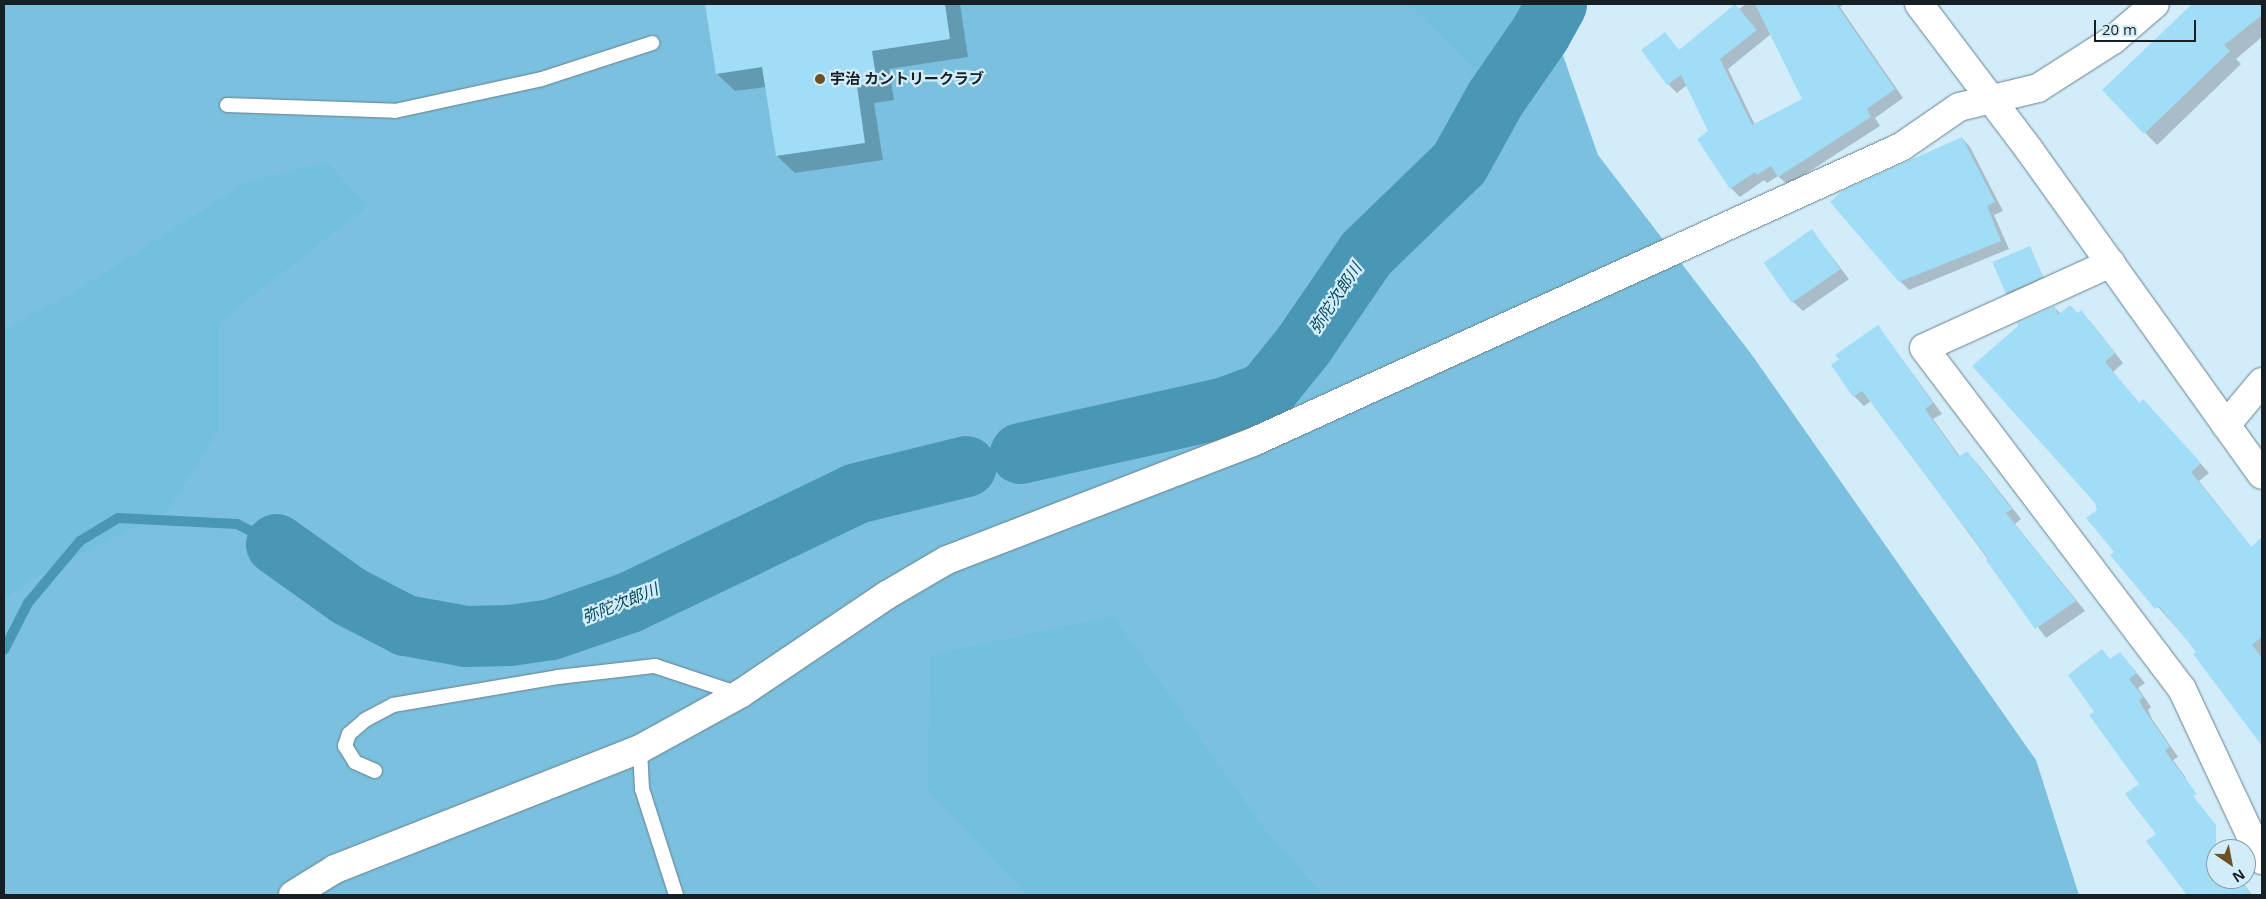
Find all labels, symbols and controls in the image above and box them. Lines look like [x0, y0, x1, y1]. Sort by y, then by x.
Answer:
scale bar [2096, 10, 2198, 42]
text: 20 m [2102, 19, 2137, 39]
place label: 宇治 カントリークラブ [830, 70, 984, 88]
marker: 宇治 カントリークラブ [814, 73, 826, 85]
water label: 弥陀次郎川 [1305, 259, 1365, 337]
water label: 弥陀次郎川 [579, 579, 661, 627]
north arrow [2206, 839, 2256, 889]
text: N [2229, 865, 2249, 887]

